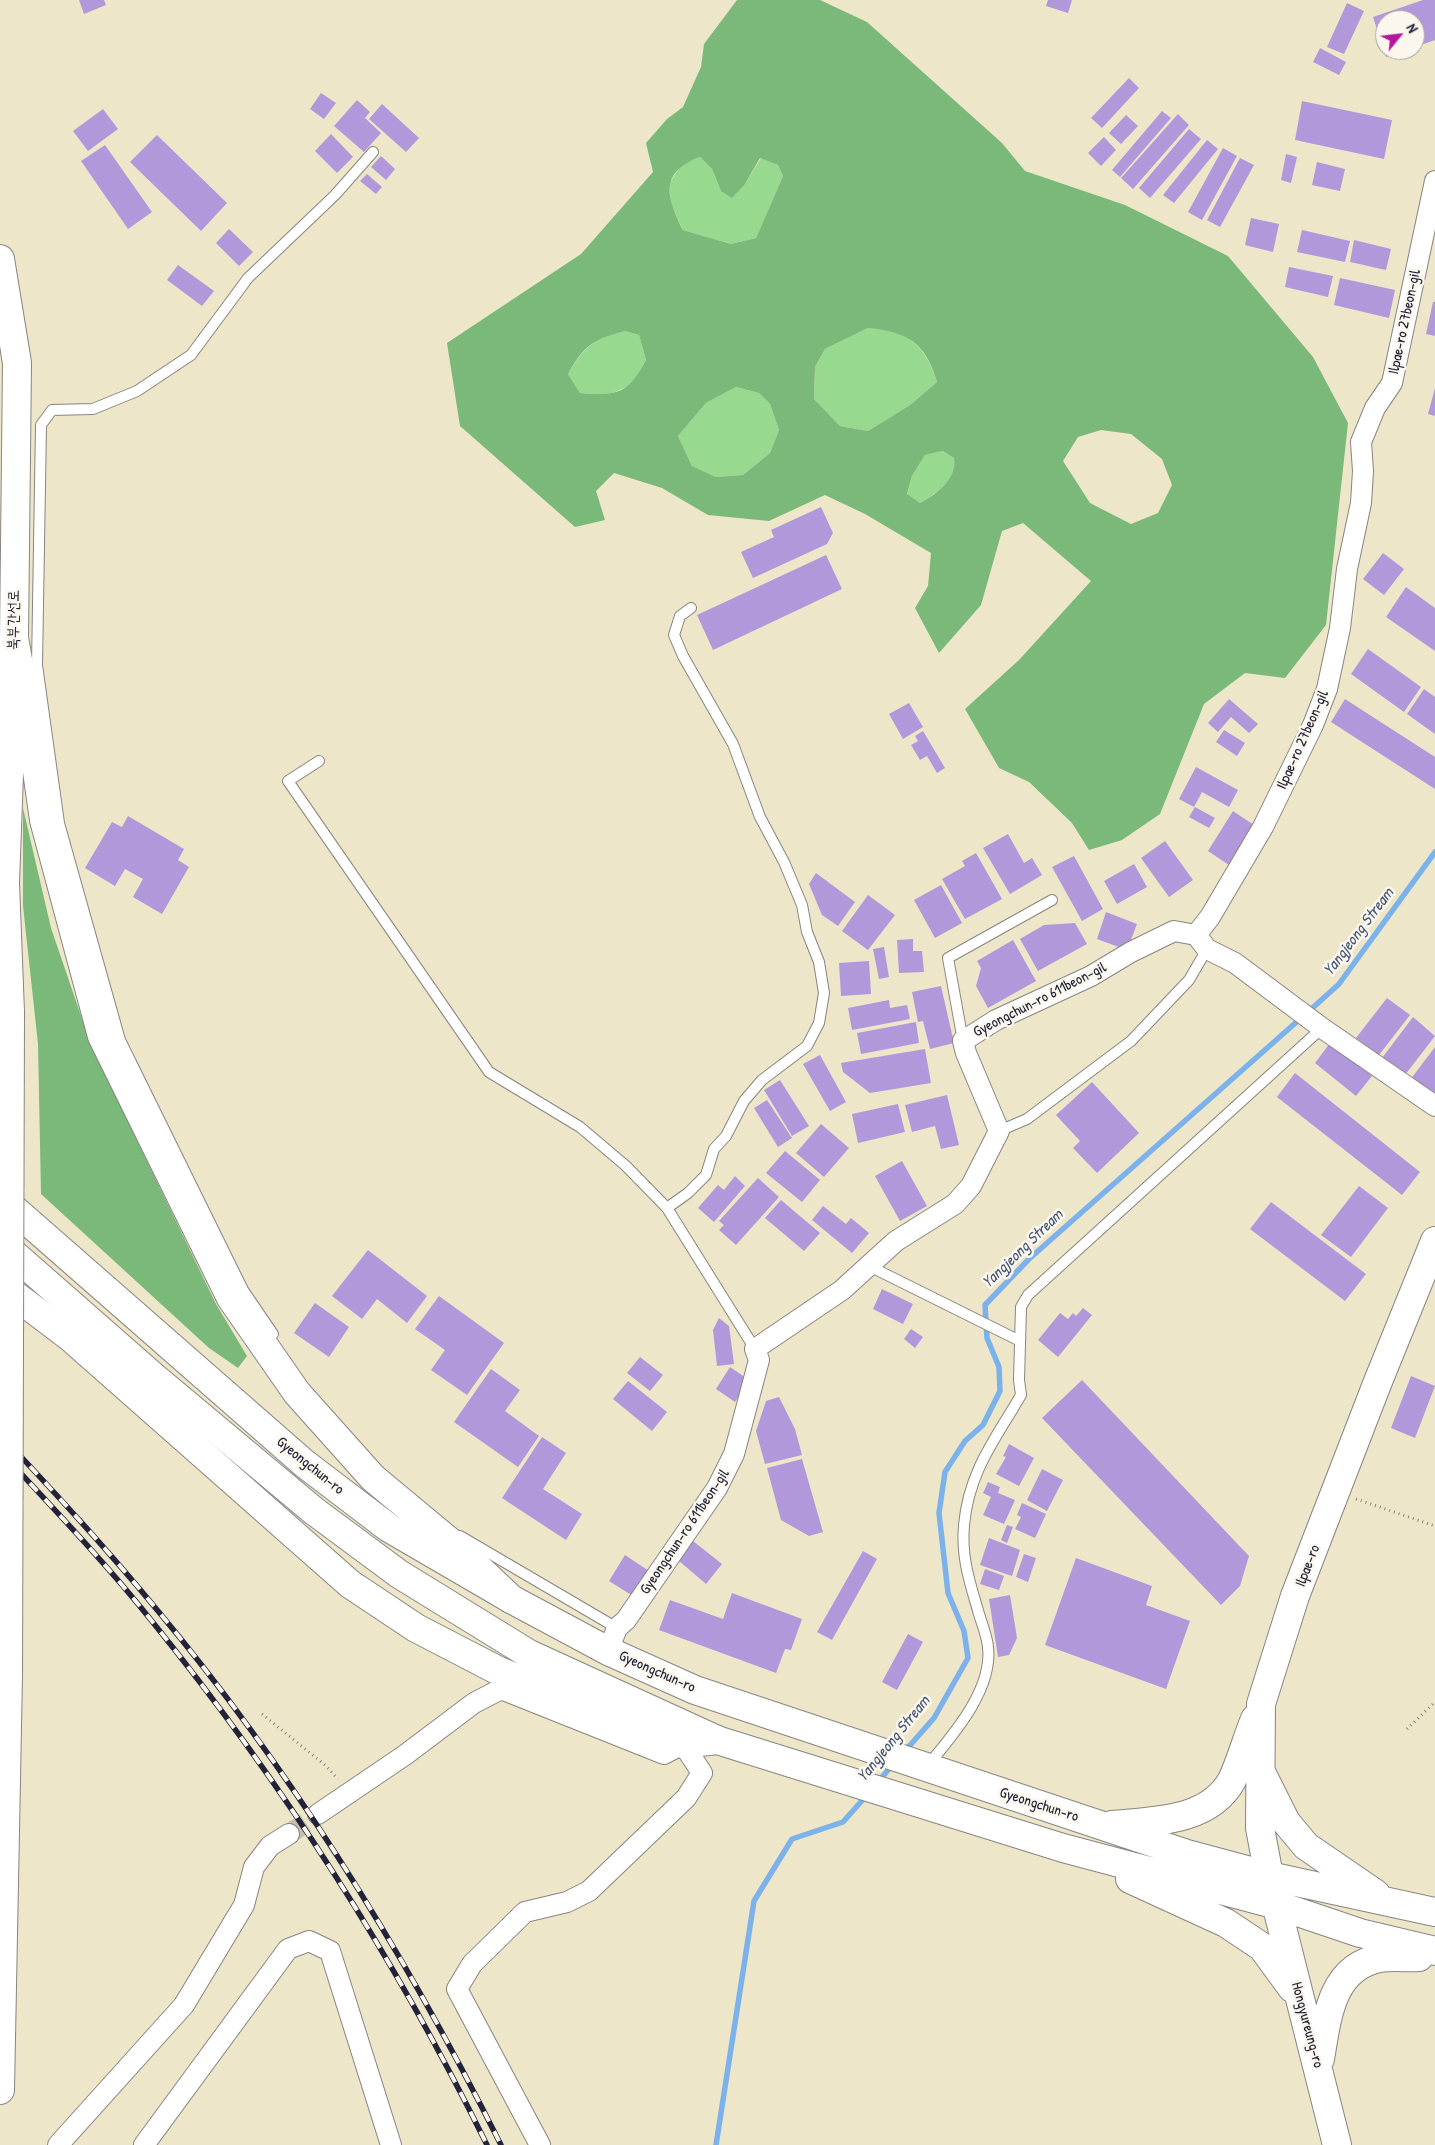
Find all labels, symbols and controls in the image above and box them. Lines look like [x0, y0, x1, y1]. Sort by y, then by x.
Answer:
north arrow [1375, 10, 1425, 60]
text: N [1403, 20, 1423, 36]
street label: Ilpae-ro 27beon-gil [1385, 268, 1425, 376]
street label: 북부간선로 [4, 590, 24, 650]
street label: Ilpae-ro 27beon-gil [1273, 688, 1333, 792]
water label: Yangjeong Stream [1320, 884, 1398, 980]
street label: Gyeongchun-ro 611beon-gil [970, 959, 1110, 1041]
water label: Yangjeong Stream [979, 1206, 1067, 1292]
street label: Gyeongchun-ro [273, 1433, 347, 1499]
street label: Gyeongchun-ro 611beon-gil [636, 1466, 734, 1598]
street label: Ilpae-ro [1292, 1542, 1324, 1590]
street label: Gyeongchun-ro [616, 1647, 698, 1697]
water label: Yangjeong Stream [854, 1692, 934, 1786]
street label: Gyeongchun-ro [997, 1784, 1081, 1826]
street label: Hongyureung-ro [1287, 1980, 1327, 2070]

